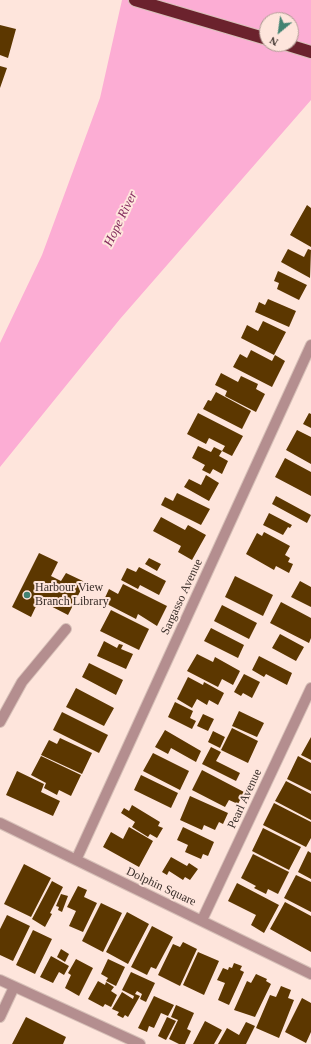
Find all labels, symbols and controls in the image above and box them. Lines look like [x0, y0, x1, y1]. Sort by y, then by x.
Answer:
north arrow [259, 12, 299, 52]
text: N [267, 34, 280, 49]
water label: Hope River [101, 189, 141, 249]
street label: Sargasso Avenue [158, 557, 206, 637]
place label: Harbour View Branch Library [35, 581, 109, 609]
marker: Harbour View Branch Library [22, 590, 32, 600]
street label: Pearl Avenue [225, 767, 265, 831]
street label: Dolphin Square [124, 864, 198, 910]

